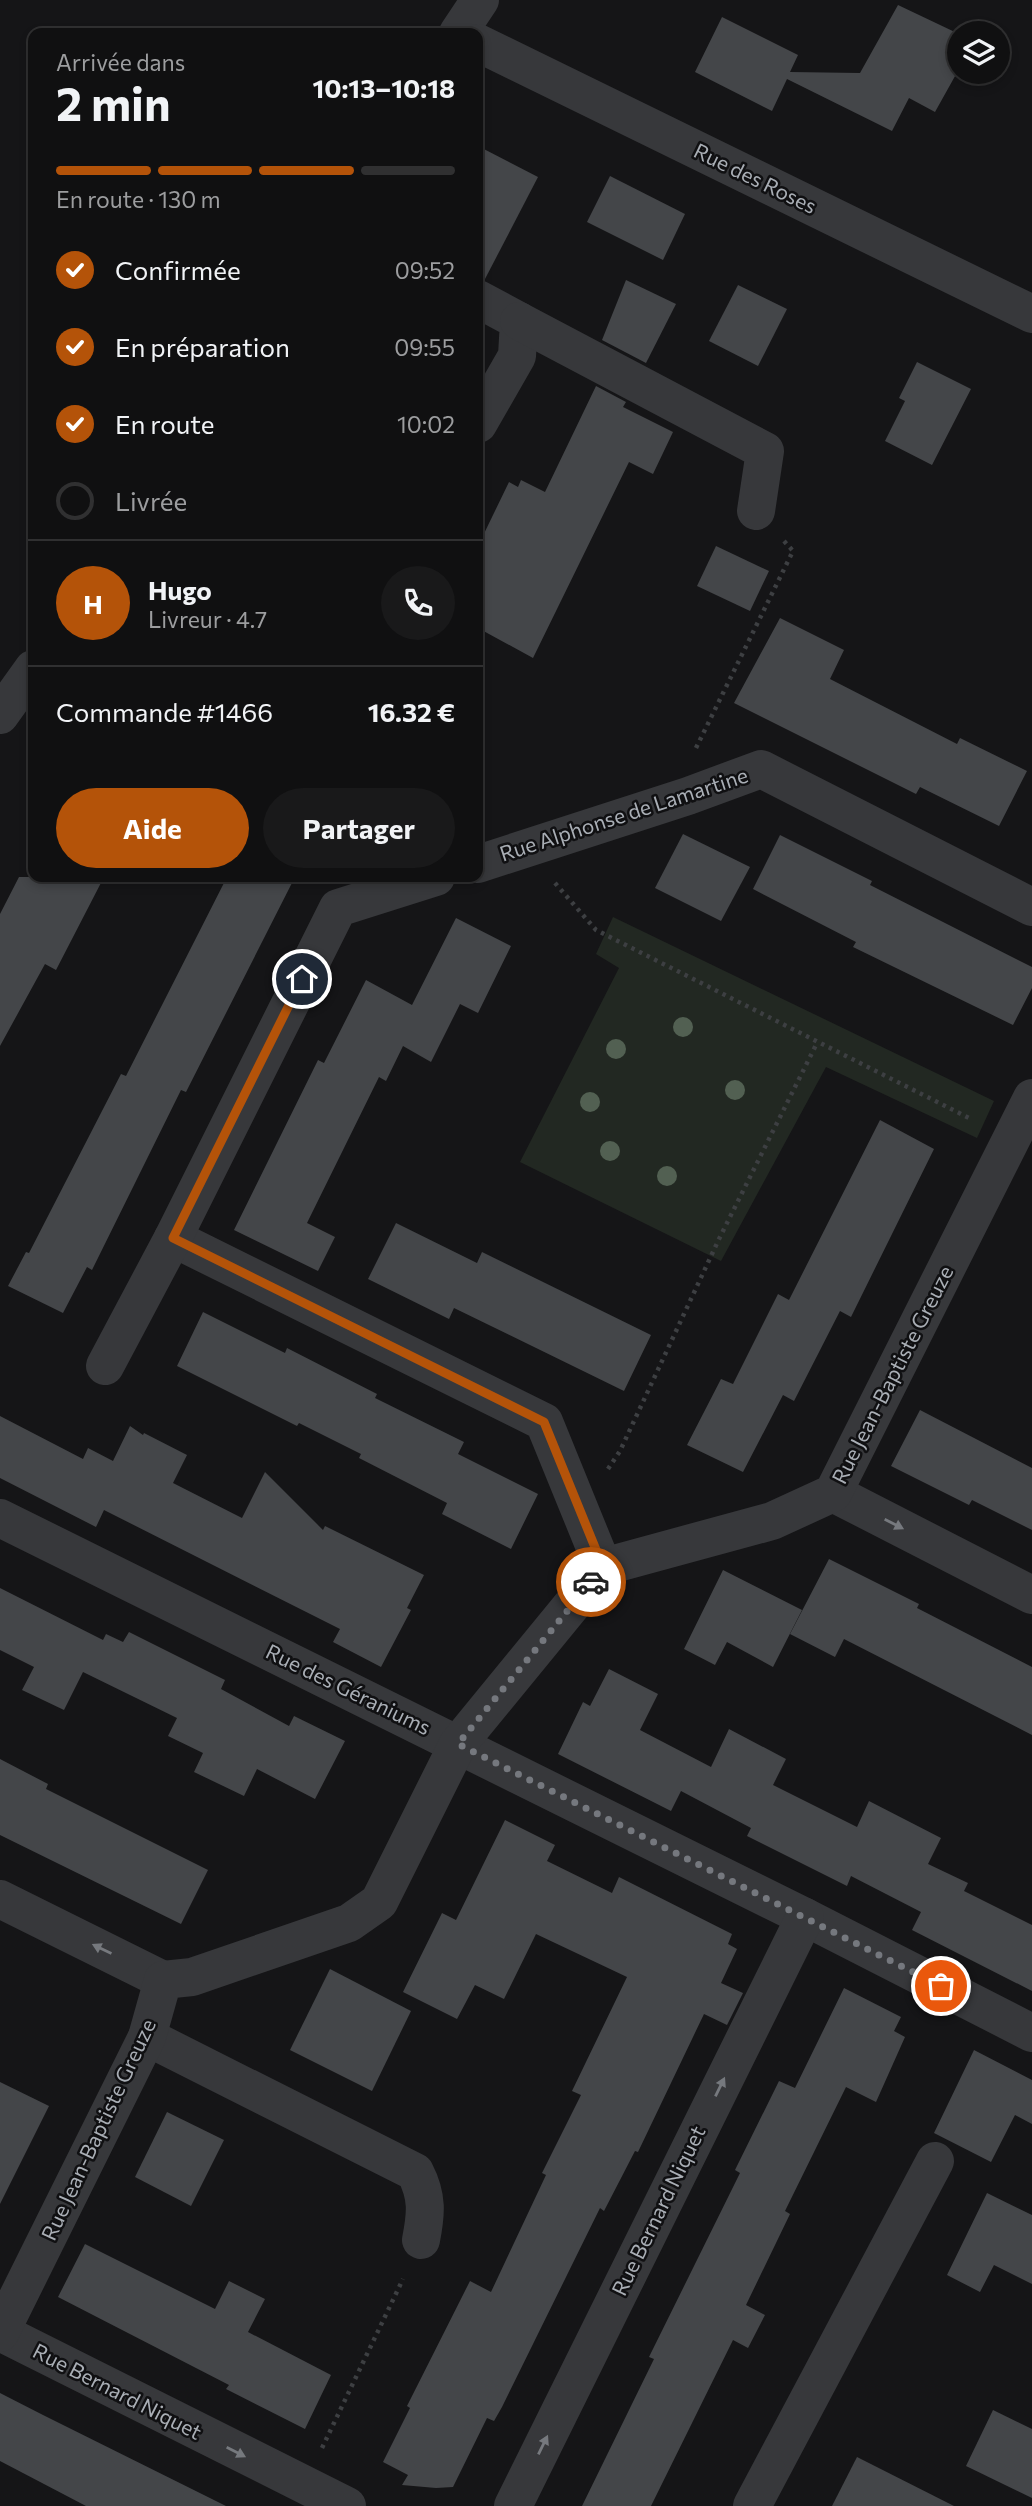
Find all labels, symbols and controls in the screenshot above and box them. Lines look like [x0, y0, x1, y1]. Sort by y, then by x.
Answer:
map controls [947, 21, 1010, 84]
button: layers [947, 21, 1010, 84]
text: Arrivée dans [56, 48, 185, 76]
text: 10:13–10:18 [312, 72, 455, 103]
text: 2 min [56, 74, 171, 130]
street label: Rue des Roses [690, 137, 821, 218]
text: En route · 130 m [56, 185, 221, 213]
icon: check [56, 251, 94, 289]
text: Confirmée [115, 254, 241, 285]
text: 09:52 [395, 256, 455, 284]
icon: check [56, 328, 94, 366]
text: En préparation [115, 331, 290, 362]
text: 09:55 [394, 333, 455, 361]
icon: check [56, 405, 94, 443]
text: En route [115, 408, 215, 439]
text: 10:02 [397, 410, 455, 438]
text: Livrée [115, 485, 187, 516]
button: phone [381, 566, 455, 640]
text: Hugo [148, 574, 212, 605]
text: H [83, 588, 103, 619]
text: Livreur · 4.7 [148, 605, 267, 633]
text: Commande #1466 [56, 696, 273, 727]
text: 16.32 € [368, 696, 455, 727]
street label: Rue Alphonse de Lamartine [496, 762, 751, 866]
button: Aide [56, 788, 249, 868]
button: Partager [263, 788, 455, 868]
pin [272, 949, 332, 1009]
icon: home [283, 960, 321, 998]
street label: Rue Jean-Baptiste Greuze [826, 1261, 958, 1488]
one-way arrow [884, 1519, 904, 1530]
courier [556, 1547, 626, 1617]
icon: car [572, 1563, 610, 1601]
street label: Rue des Géraniums [262, 1638, 435, 1739]
one-way arrow [92, 1944, 112, 1955]
pin [911, 1956, 971, 2016]
icon: bag [922, 1967, 960, 2005]
street label: Rue Jean-Baptiste Greuze [35, 2015, 160, 2244]
one-way arrow [715, 2077, 726, 2097]
street label: Rue Bernard Niquet [606, 2121, 710, 2299]
street label: Rue Bernard Niquet [29, 2337, 206, 2444]
one-way arrow [537, 2435, 549, 2455]
one-way arrow [226, 2446, 246, 2457]

